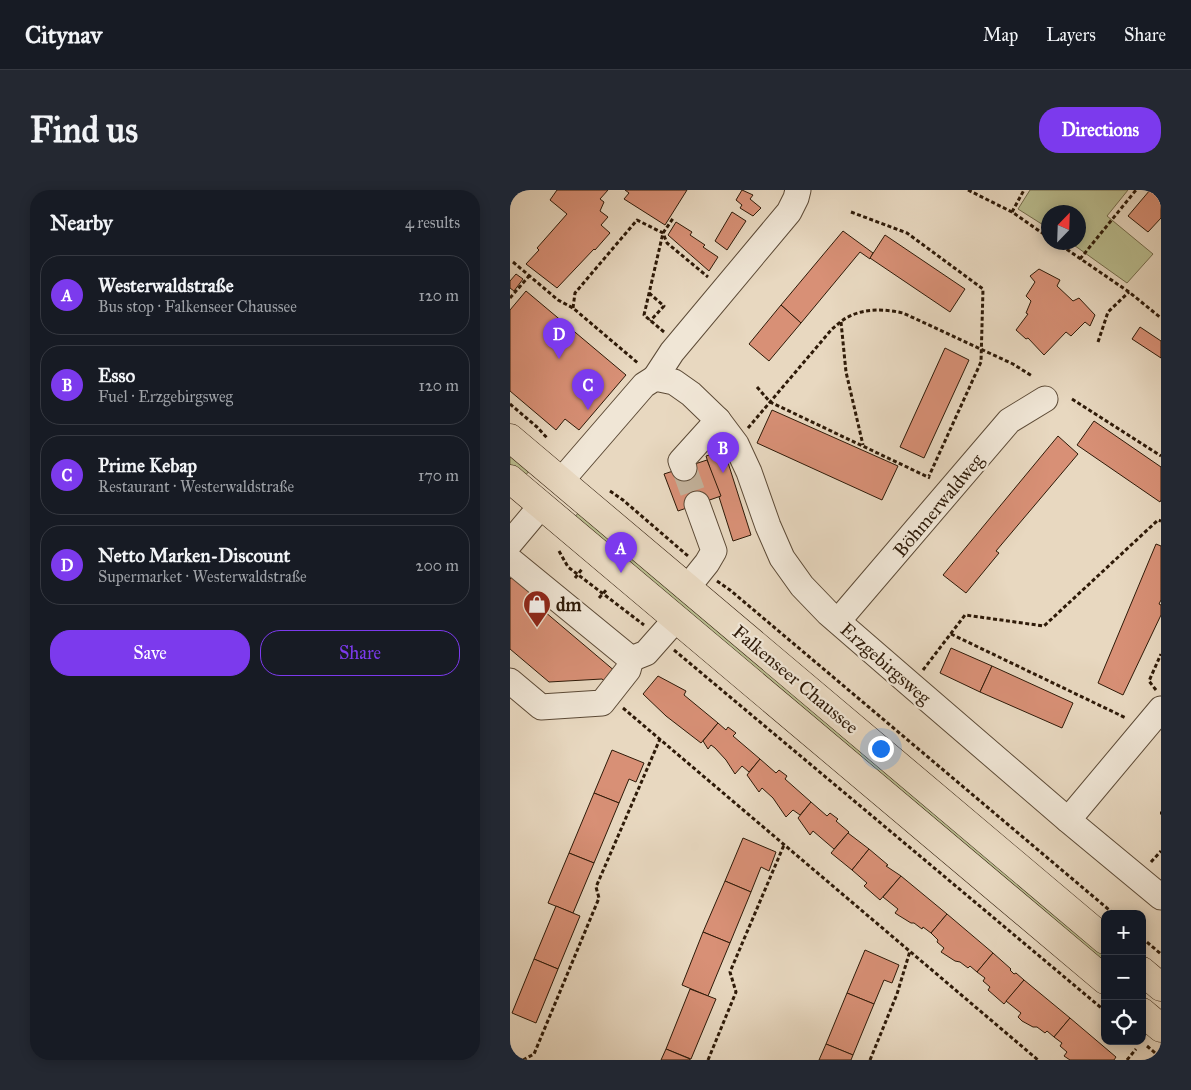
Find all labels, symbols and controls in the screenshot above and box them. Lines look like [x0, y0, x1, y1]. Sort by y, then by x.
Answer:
text: Citynav [25, 20, 102, 50]
text: Map [983, 24, 1018, 46]
text: Layers [1046, 24, 1096, 46]
text: Share [1124, 24, 1166, 46]
button: Directions [1039, 107, 1161, 153]
text: Find us [30, 109, 138, 152]
north arrow [1041, 205, 1086, 250]
text: Nearby [50, 210, 113, 236]
text: 4 results [405, 213, 460, 232]
text: Westerwaldstraße [98, 274, 234, 297]
text: A [62, 286, 72, 305]
text: 120 m [419, 286, 459, 305]
text: Bus stop · Falkenseer Chaussee [98, 297, 297, 316]
pin: D [543, 318, 575, 359]
text: Esso [98, 364, 135, 387]
pin: C [572, 369, 604, 410]
text: B [62, 376, 72, 395]
text: 120 m [419, 376, 459, 395]
text: Fuel · Erzgebirgsweg [98, 387, 233, 406]
pin: B [707, 432, 739, 473]
street label: Böhmerwaldweg [888, 449, 989, 562]
text: Prime Kebap [98, 454, 197, 477]
text: C [62, 466, 72, 485]
text: 170 m [418, 466, 459, 485]
text: Restaurant · Westerwaldstraße [98, 477, 294, 496]
pin: A [605, 532, 637, 573]
text: Netto Marken-Discount [98, 544, 290, 567]
text: D [61, 556, 73, 575]
text: 200 m [416, 556, 459, 575]
text: Supermarket · Westerwaldstraße [98, 567, 307, 586]
shop icon: dm [522, 589, 552, 628]
place label: dm [556, 593, 582, 616]
street label: Erzgebirgsweg [835, 618, 936, 710]
street label: Falkenseer Chaussee [728, 620, 863, 739]
button: Save [50, 630, 250, 676]
button: Share [260, 630, 460, 676]
your location [868, 736, 894, 762]
map controls [1101, 910, 1146, 1045]
button: + [1101, 910, 1146, 955]
button: − [1101, 955, 1146, 1000]
button: locate [1101, 1000, 1146, 1045]

